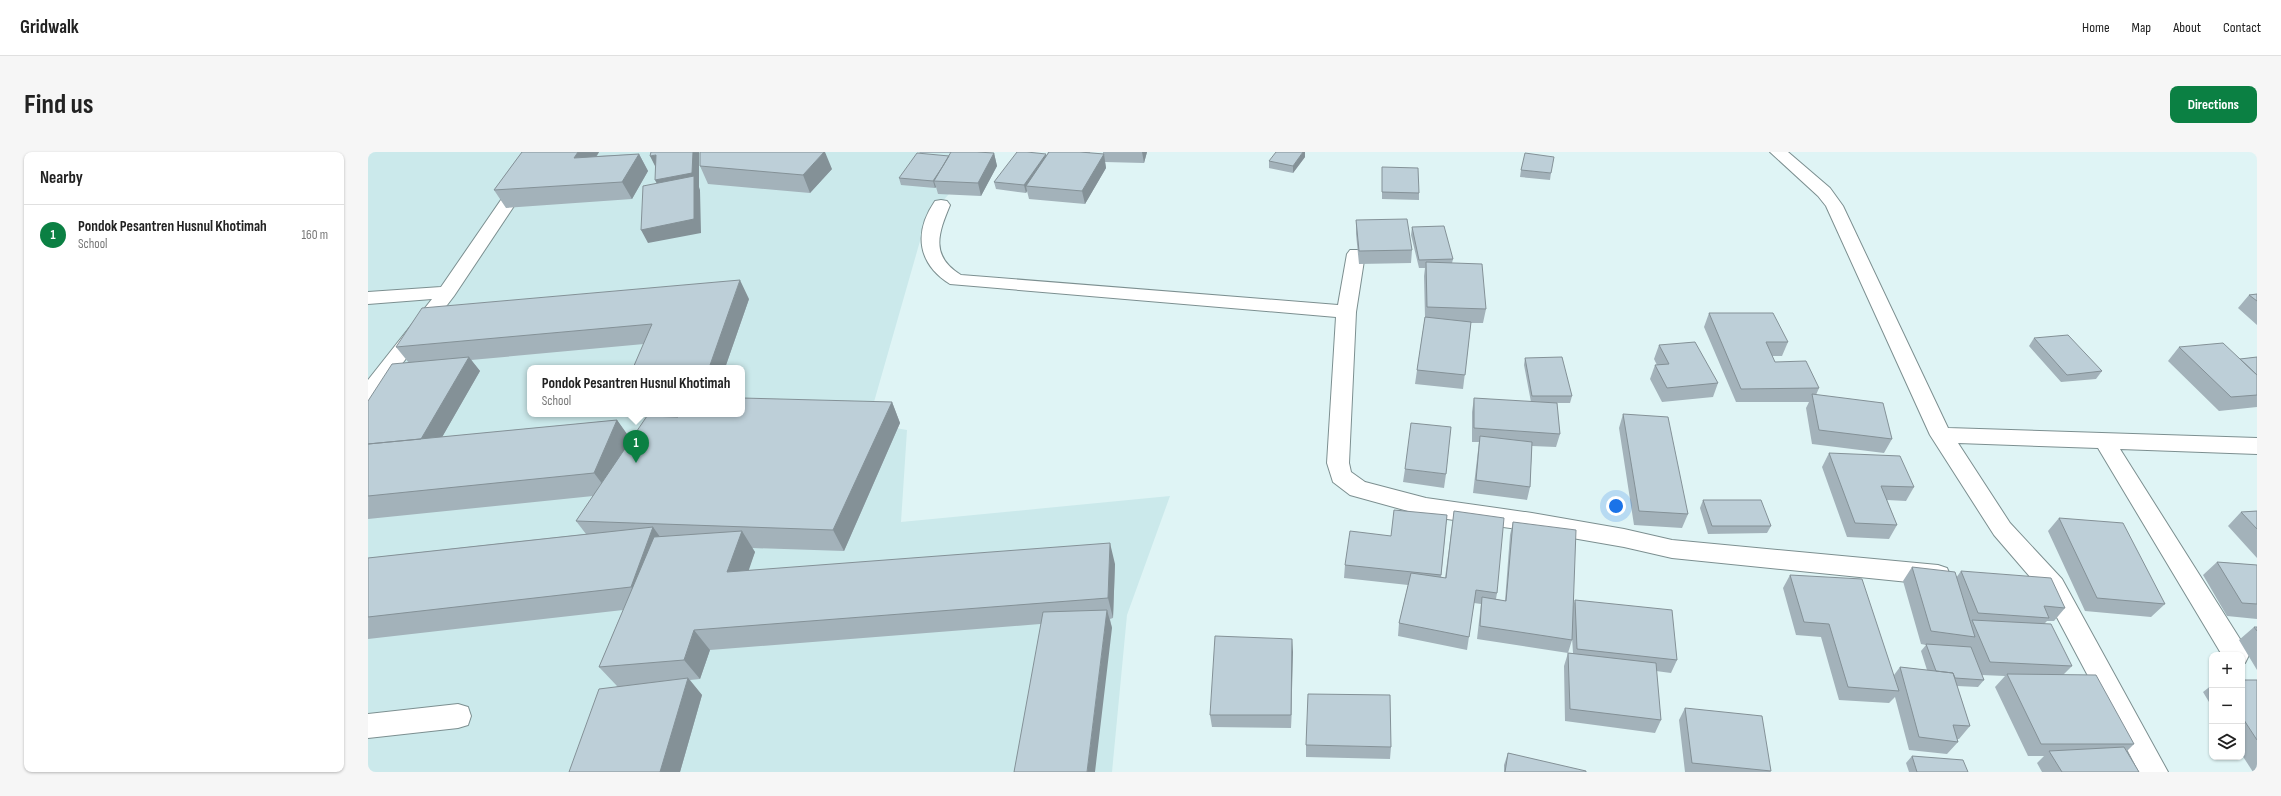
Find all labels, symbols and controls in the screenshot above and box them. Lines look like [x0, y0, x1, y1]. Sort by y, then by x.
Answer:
text: Gridwalk [20, 16, 79, 39]
text: Home [2082, 19, 2110, 36]
text: Map [2132, 19, 2151, 36]
text: About [2173, 19, 2201, 36]
text: Contact [2223, 19, 2261, 36]
button: Directions [2170, 86, 2257, 123]
text: Find us [24, 88, 93, 121]
text: Nearby [40, 168, 83, 188]
text: Pondok Pesantren Husnul Khotimah [78, 217, 267, 236]
text: 1 [50, 227, 56, 243]
text: 160 m [302, 227, 328, 243]
text: School [78, 236, 108, 252]
popup [527, 365, 745, 417]
text: Pondok Pesantren Husnul Khotimah [542, 374, 730, 393]
text: School [542, 393, 571, 409]
pin: 1 [623, 430, 649, 463]
your location [1606, 496, 1626, 516]
map controls [2209, 652, 2245, 760]
button: + [2209, 652, 2245, 688]
button: − [2209, 688, 2245, 724]
button: layers [2209, 724, 2245, 760]

